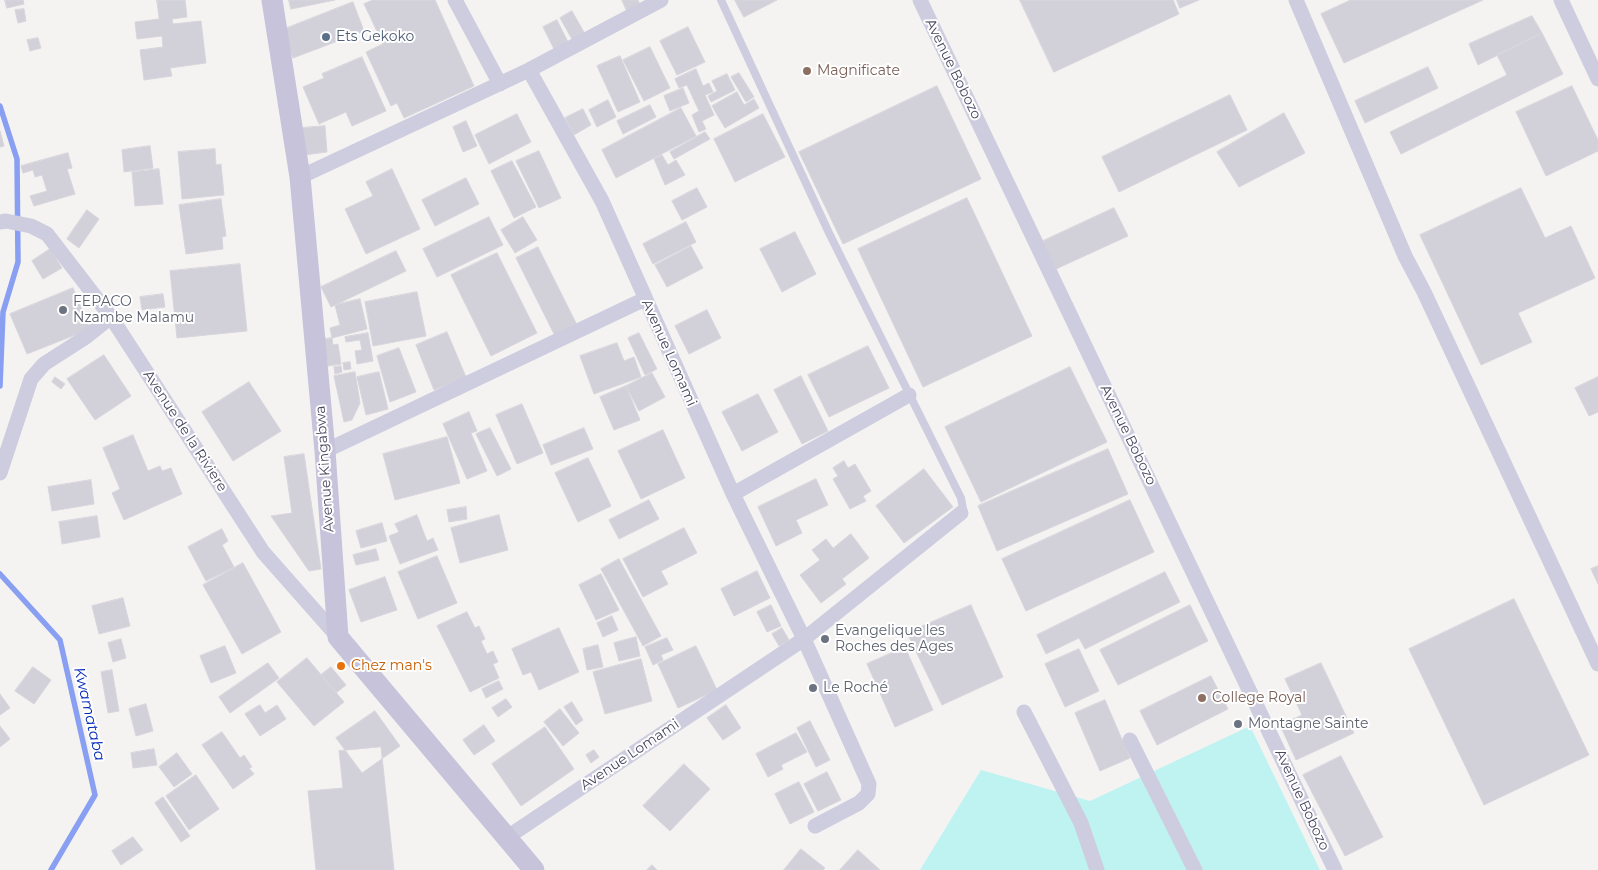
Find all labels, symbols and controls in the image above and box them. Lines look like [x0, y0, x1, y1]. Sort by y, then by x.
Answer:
street label: Avenue Bobozo [921, 16, 985, 122]
place label: Ets Gekoko [336, 29, 414, 45]
marker: Ets Gekoko [320, 31, 332, 43]
place label: Magnificate [817, 63, 900, 79]
marker: Magnificate [801, 65, 813, 77]
place label: FEPACO Nzambe Malamu [73, 294, 194, 326]
street label: Avenue Lomami [638, 297, 700, 409]
marker: FEPACO Nzambe Malamu [57, 304, 69, 316]
street label: Avenue de la Riviere [139, 367, 231, 495]
street label: Avenue Bobozo [1096, 382, 1160, 488]
street label: Avenue Kingabwa [312, 405, 338, 533]
place label: Evangelique les Roches des Ages [835, 623, 953, 656]
marker: Evangelique les Roches des Ages [819, 633, 831, 645]
place label: Chez man's [351, 658, 432, 674]
marker: Chez man's [335, 660, 347, 672]
water label: Kwamataba [69, 665, 109, 763]
place label: Le Roché [823, 680, 888, 696]
marker: Le Roché [807, 682, 819, 694]
place label: College Royal [1212, 690, 1306, 706]
marker: College Royal [1196, 692, 1208, 704]
street label: Avenue Lomami [578, 716, 682, 794]
place label: Montagne Sainte [1248, 716, 1368, 732]
marker: Montagne Sainte [1232, 718, 1244, 730]
street label: Avenue Bobozo [1271, 747, 1333, 853]

